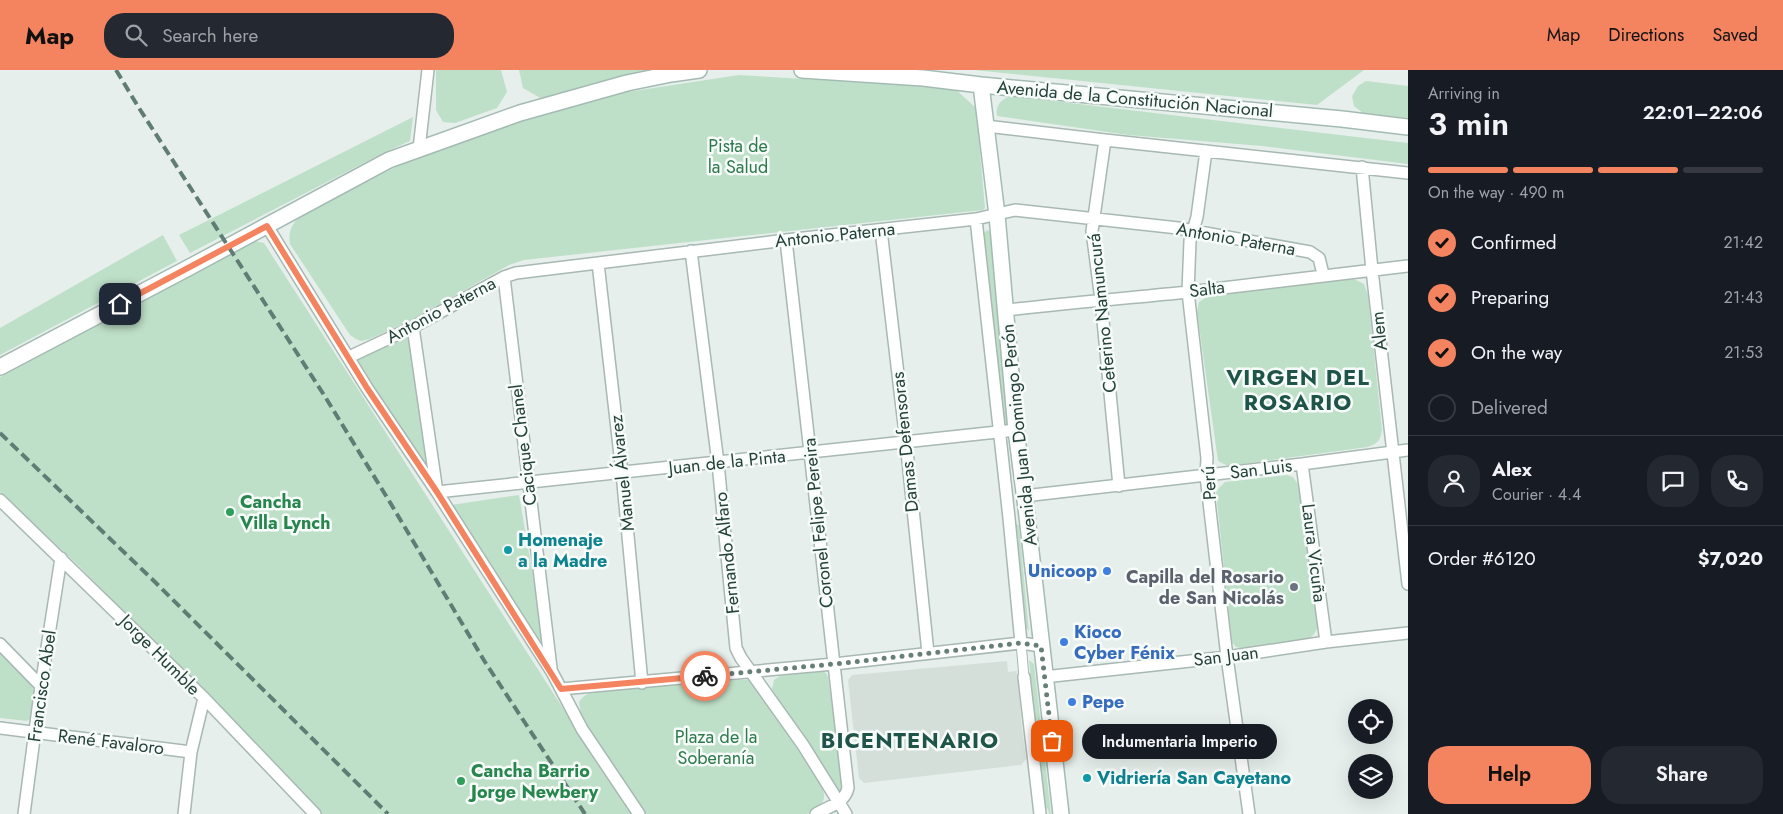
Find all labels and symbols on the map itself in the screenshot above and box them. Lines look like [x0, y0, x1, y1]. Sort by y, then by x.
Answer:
street label: Avenida de la Constitución Nacional [996, 74, 1274, 124]
park label: Pista de la Salud [708, 133, 768, 180]
street label: Antonio Paterna [774, 216, 896, 254]
street label: Antonio Paterna [1174, 216, 1298, 262]
street label: Ceferino Namuncurá [1081, 232, 1123, 394]
street label: Antonio Paterna [382, 270, 500, 350]
street label: Salta [1188, 274, 1226, 304]
pin [99, 283, 141, 325]
street label: Alem [1364, 310, 1394, 352]
street label: Avenida Juan Domingo Perón [994, 323, 1044, 547]
district label: VIRGEN DEL ROSARIO [1225, 361, 1370, 418]
street label: Damas Defensoras [885, 371, 925, 513]
street label: Cacique Chanel [503, 383, 543, 507]
street label: Manuel Álvarez [603, 413, 641, 532]
street label: Coronel Felipe Pereira [796, 437, 840, 609]
street label: Juan de la Pinta [665, 443, 787, 481]
street label: San Luis [1228, 452, 1294, 486]
street label: Perú [1195, 465, 1223, 501]
place label: Cancha Villa Lynch [239, 489, 331, 536]
street label: Fernando Alfaro [708, 491, 746, 615]
street label: Laura Vicuña [1295, 502, 1333, 604]
marker: Cancha Villa Lynch [224, 506, 236, 518]
place label: Homenaje a la Madre [518, 527, 607, 574]
marker: Homenaje a la Madre [502, 544, 514, 556]
place label: Unicoop [1028, 558, 1097, 584]
place label: Capilla del Rosario de San Nicolás [1126, 564, 1284, 611]
marker: Unicoop [1101, 565, 1113, 577]
marker: Capilla del Rosario de San Nicolás [1288, 581, 1300, 593]
street label: Jorge Humble [112, 607, 206, 701]
place label: Kioco Cyber Fénix [1074, 619, 1175, 666]
street label: Francisco Abel [21, 628, 63, 744]
marker: Kioco Cyber Fénix [1058, 636, 1070, 648]
street label: San Juan [1192, 639, 1260, 673]
courier [680, 651, 730, 701]
place label: Pepe [1082, 689, 1124, 715]
marker: Pepe [1066, 696, 1078, 708]
pin [1031, 720, 1073, 762]
street label: René Favaloro [56, 723, 166, 761]
park label: Plaza de la Soberanía [675, 724, 757, 771]
district label: BICENTENARIO [821, 724, 999, 756]
callout: Indumentaria Imperio [1082, 724, 1277, 758]
place label: Cancha Barrio Jorge Newbery [468, 758, 599, 805]
place label: Vidriería San Cayetano [1096, 765, 1292, 791]
marker: Vidriería San Cayetano [1081, 772, 1093, 784]
marker: Cancha Barrio Jorge Newbery [455, 775, 467, 787]

